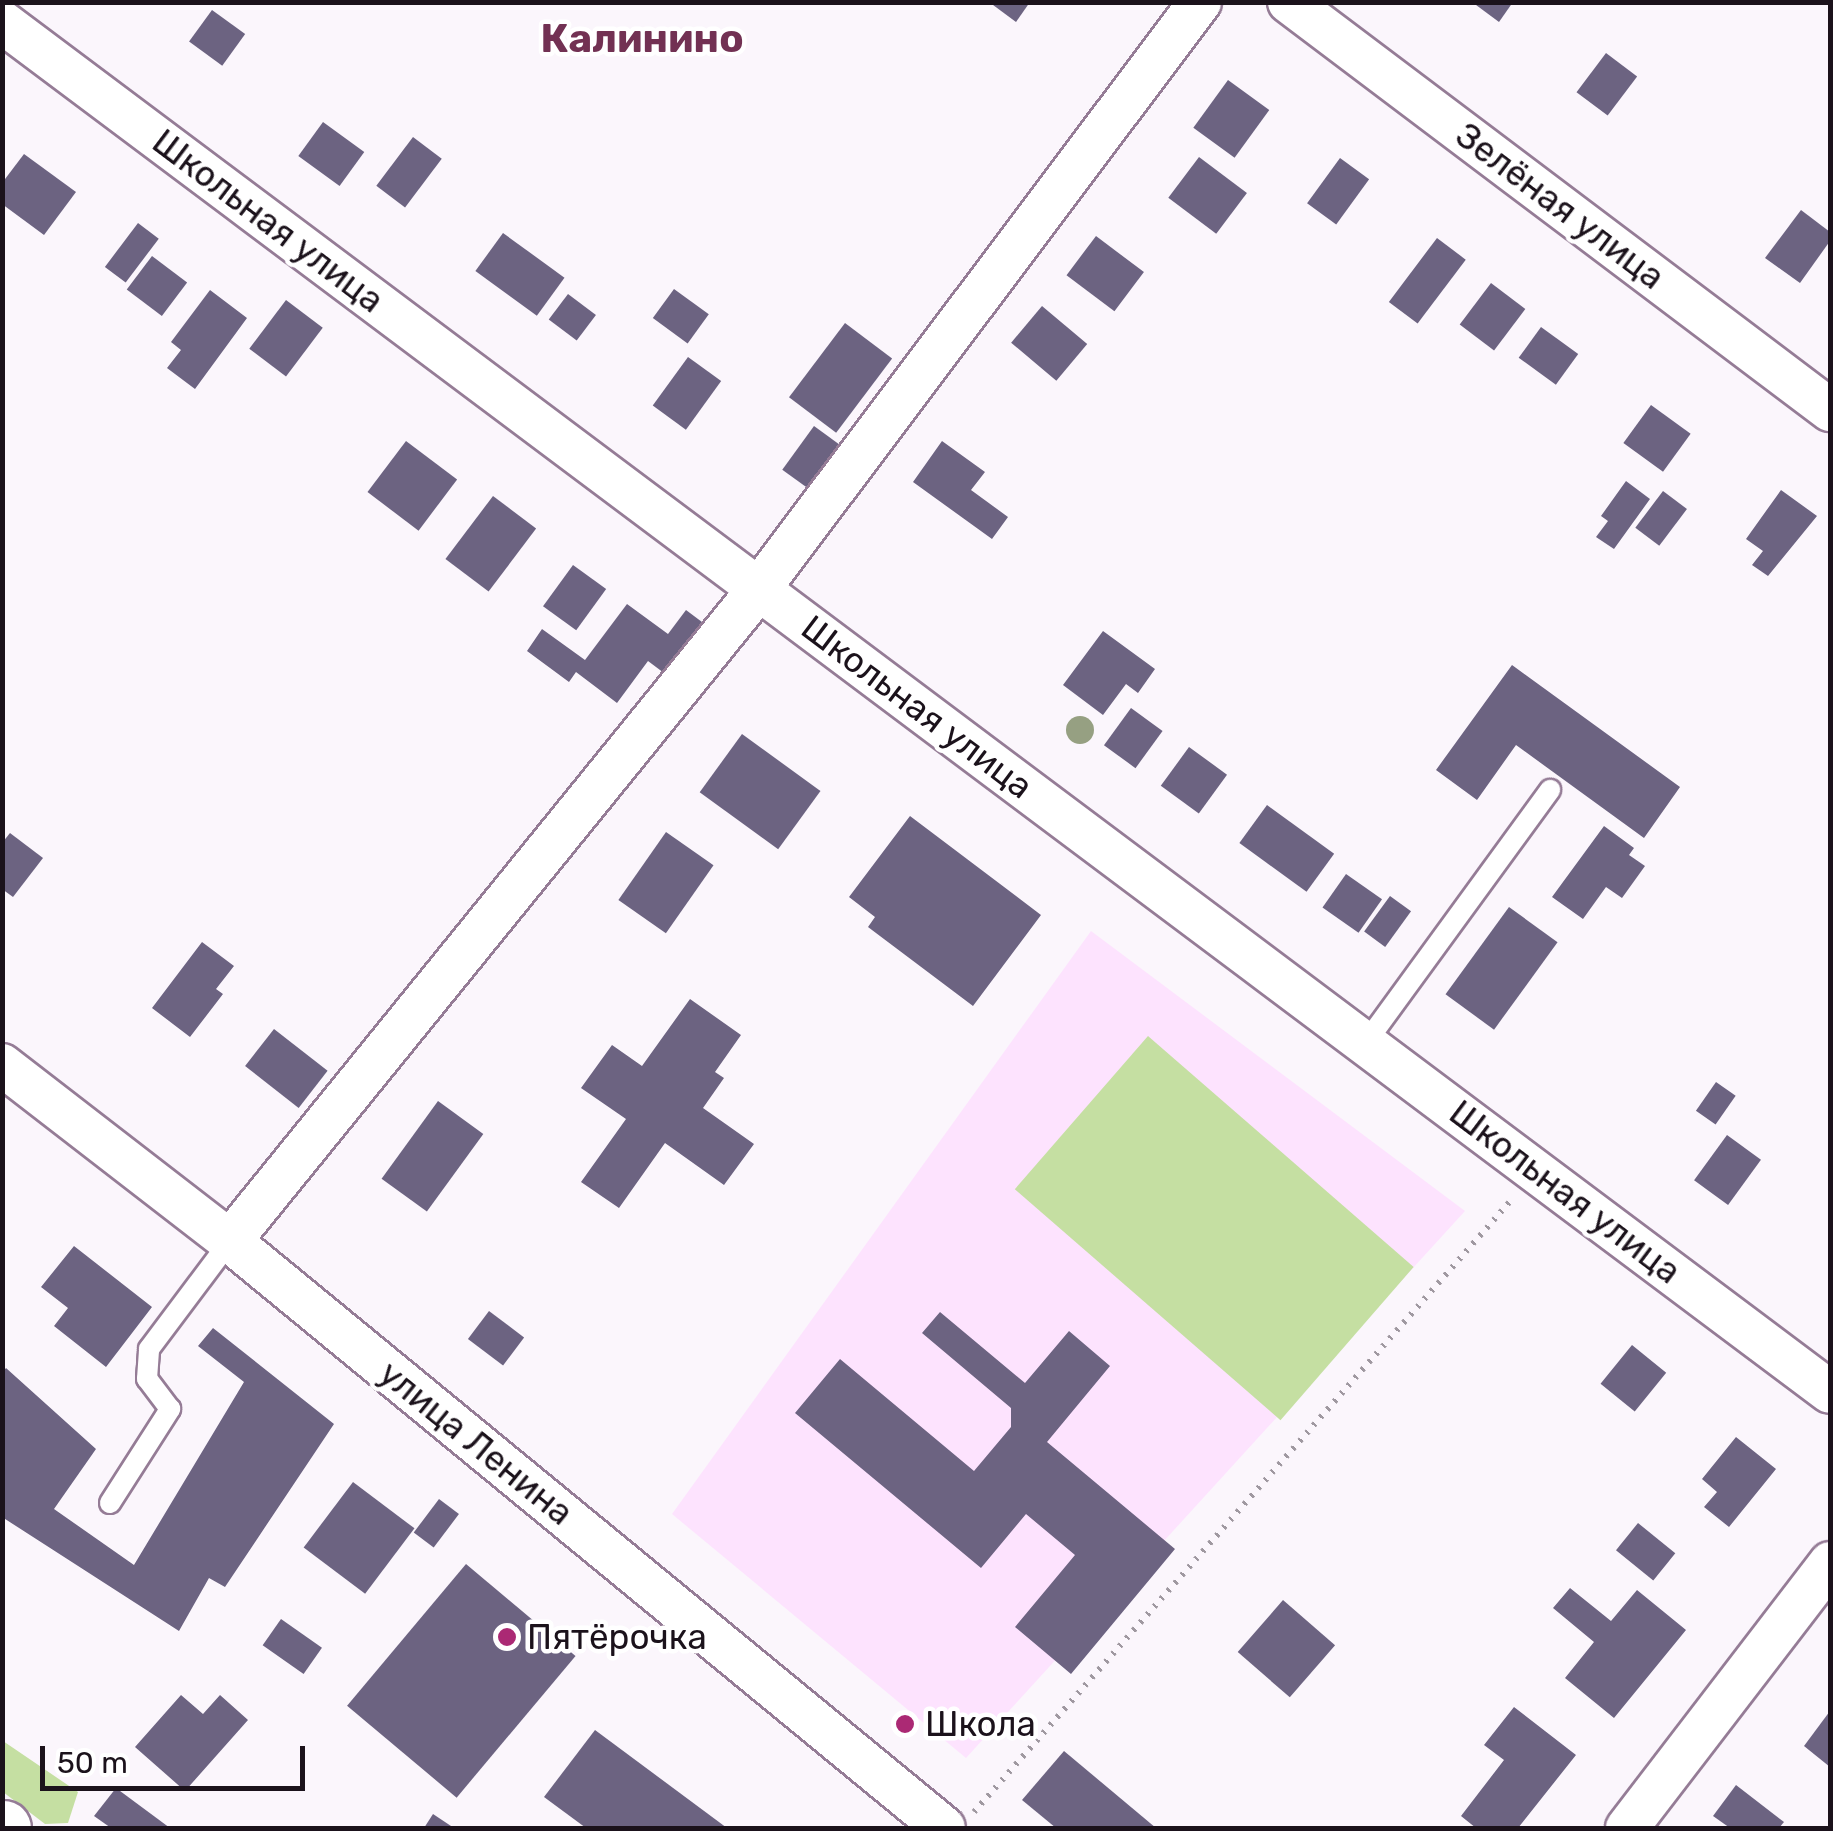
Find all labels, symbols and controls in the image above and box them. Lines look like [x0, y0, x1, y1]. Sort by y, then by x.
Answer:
district label: Калинино [540, 15, 744, 63]
street label: Зелёная улица [1448, 114, 1672, 298]
street label: Школьная улица [144, 121, 392, 321]
street label: Школьная улица [793, 607, 1041, 807]
street label: Школьная улица [1441, 1092, 1689, 1292]
street label: улица Ленина [371, 1352, 581, 1534]
place label: Пятёрочка [527, 1616, 707, 1658]
marker: Пятёрочка [496, 1626, 518, 1648]
place label: Школа [925, 1703, 1036, 1745]
marker: Школа [894, 1713, 916, 1735]
scale bar [45, 1726, 310, 1788]
text: 50 m [57, 1745, 128, 1781]

